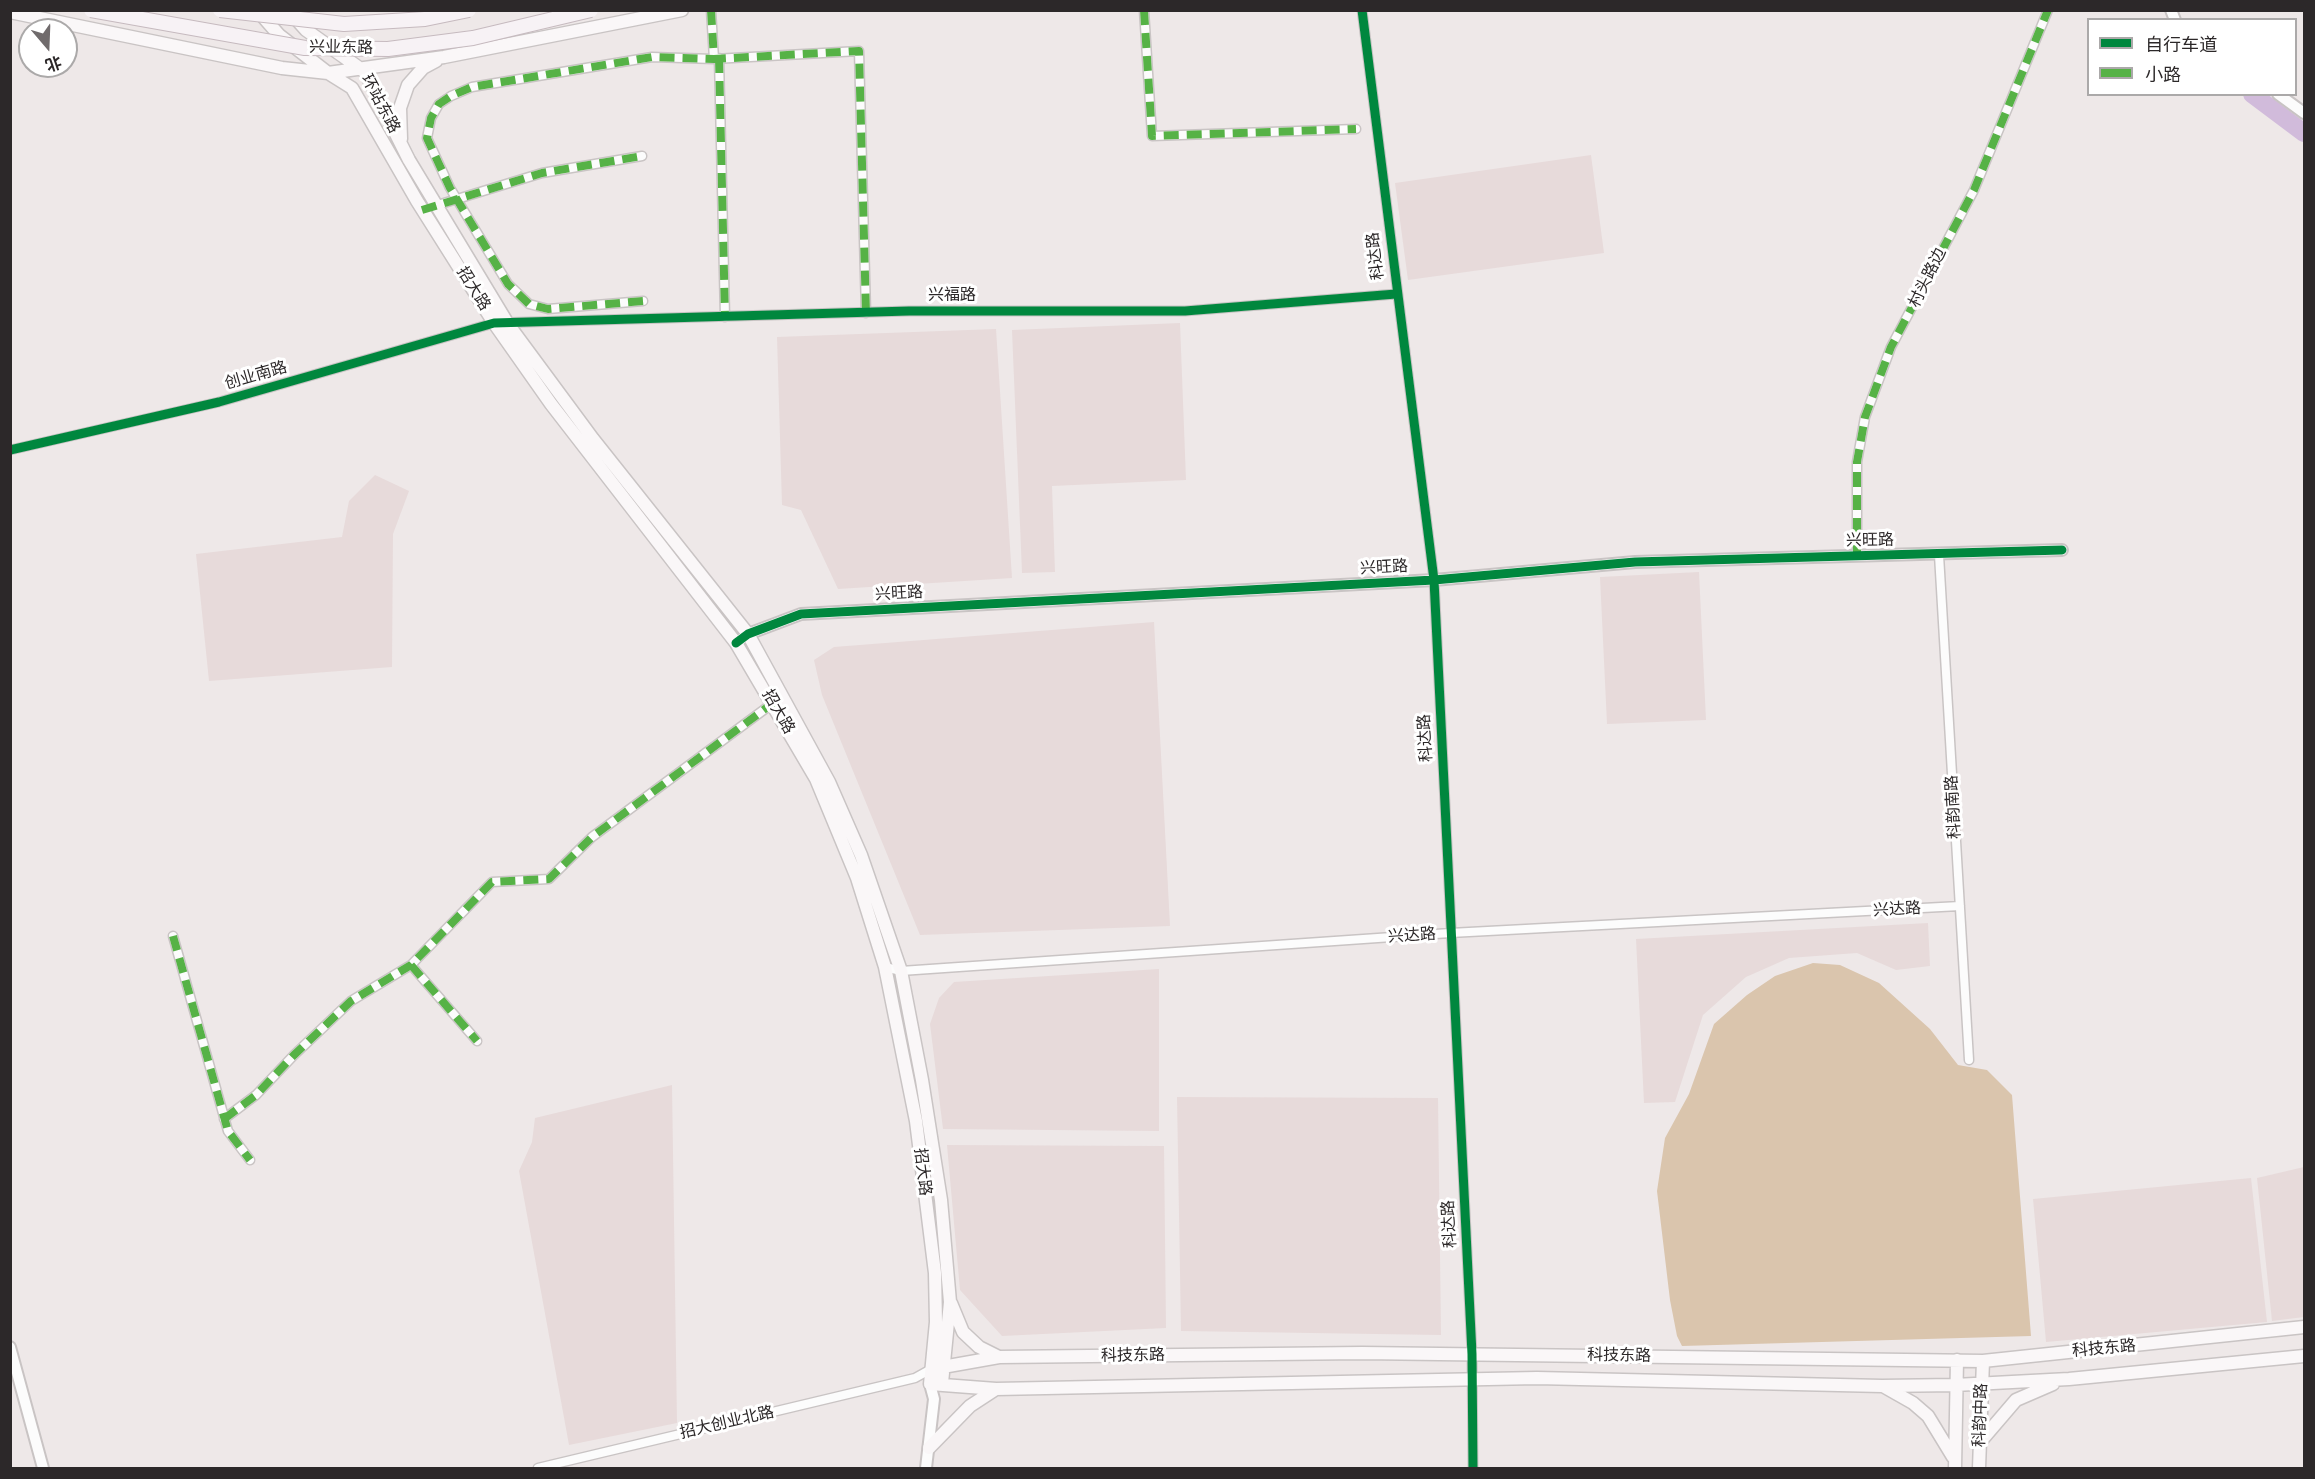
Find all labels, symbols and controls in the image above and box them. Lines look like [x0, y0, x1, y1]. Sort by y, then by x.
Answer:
north arrow [18, 18, 78, 78]
legend [2087, 18, 2297, 96]
text: 自行车道 [2145, 34, 2217, 56]
street label: 兴业东路 [309, 38, 373, 58]
text: 北 [42, 51, 64, 75]
text: 小路 [2145, 64, 2181, 86]
street label: 环站东路 [357, 71, 403, 137]
street label: 科达路 [1364, 231, 1388, 281]
street label: 村头路边 [1905, 245, 1951, 311]
street label: 招大路 [452, 264, 494, 314]
street label: 兴福路 [928, 286, 976, 306]
street label: 创业南路 [223, 358, 289, 394]
street label: 兴旺路 [1846, 531, 1894, 551]
street label: 兴旺路 [1360, 557, 1408, 579]
street label: 兴旺路 [875, 583, 923, 605]
street label: 招大路 [758, 686, 798, 738]
street label: 科达路 [1415, 714, 1437, 762]
street label: 科韵南路 [1943, 775, 1965, 839]
street label: 兴达路 [1873, 899, 1921, 921]
street label: 兴达路 [1387, 925, 1437, 947]
street label: 招大路 [910, 1147, 934, 1197]
street label: 科达路 [1439, 1200, 1461, 1248]
street label: 科技东路 [2071, 1337, 2137, 1361]
street label: 科技东路 [1101, 1346, 1165, 1366]
street label: 科技东路 [1587, 1346, 1651, 1366]
street label: 科韵中路 [1970, 1383, 1992, 1447]
street label: 招大创业北路 [678, 1403, 776, 1443]

